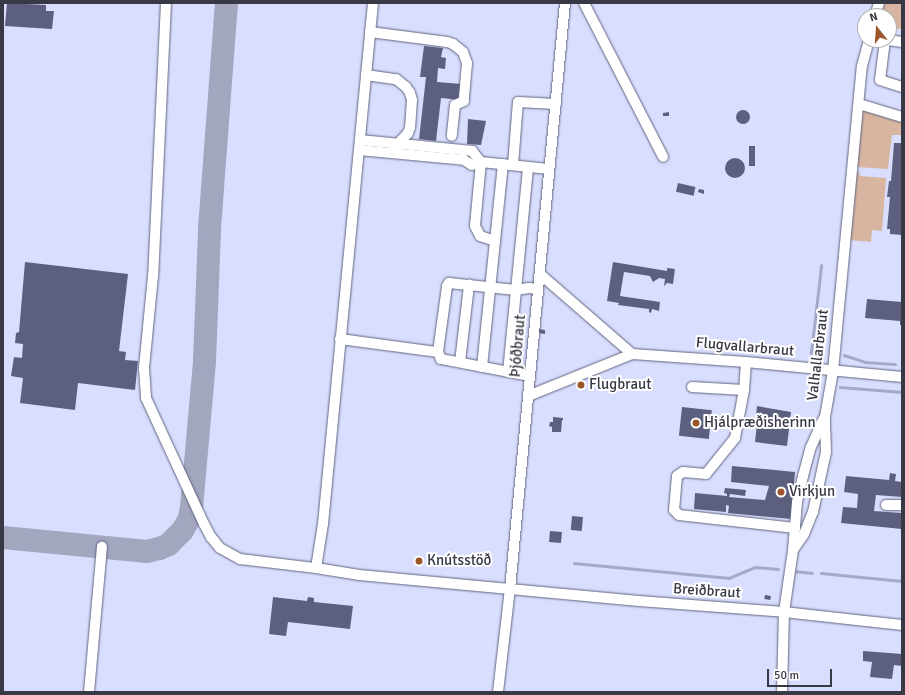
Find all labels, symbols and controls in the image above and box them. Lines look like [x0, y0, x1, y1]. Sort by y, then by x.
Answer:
north arrow [857, 8, 897, 48]
text: N [868, 10, 879, 24]
street label: Valhallarbraut [803, 308, 833, 402]
street label: Þjóðbraut [506, 314, 530, 378]
street label: Flugvallarbraut [695, 334, 795, 360]
place label: Flugbraut [589, 376, 652, 394]
marker: Flugbraut [576, 380, 586, 390]
place label: Hjálpræðisherinn [704, 414, 816, 432]
marker: Hjálpræðisherinn [691, 418, 701, 428]
place label: Virkjun [789, 483, 835, 501]
marker: Virkjun [776, 487, 786, 497]
place label: Knútsstöð [427, 552, 491, 570]
marker: Knútsstöð [414, 556, 424, 566]
street label: Breiðbraut [673, 580, 741, 602]
scale bar [769, 661, 834, 687]
text: 50 m [774, 668, 799, 683]

